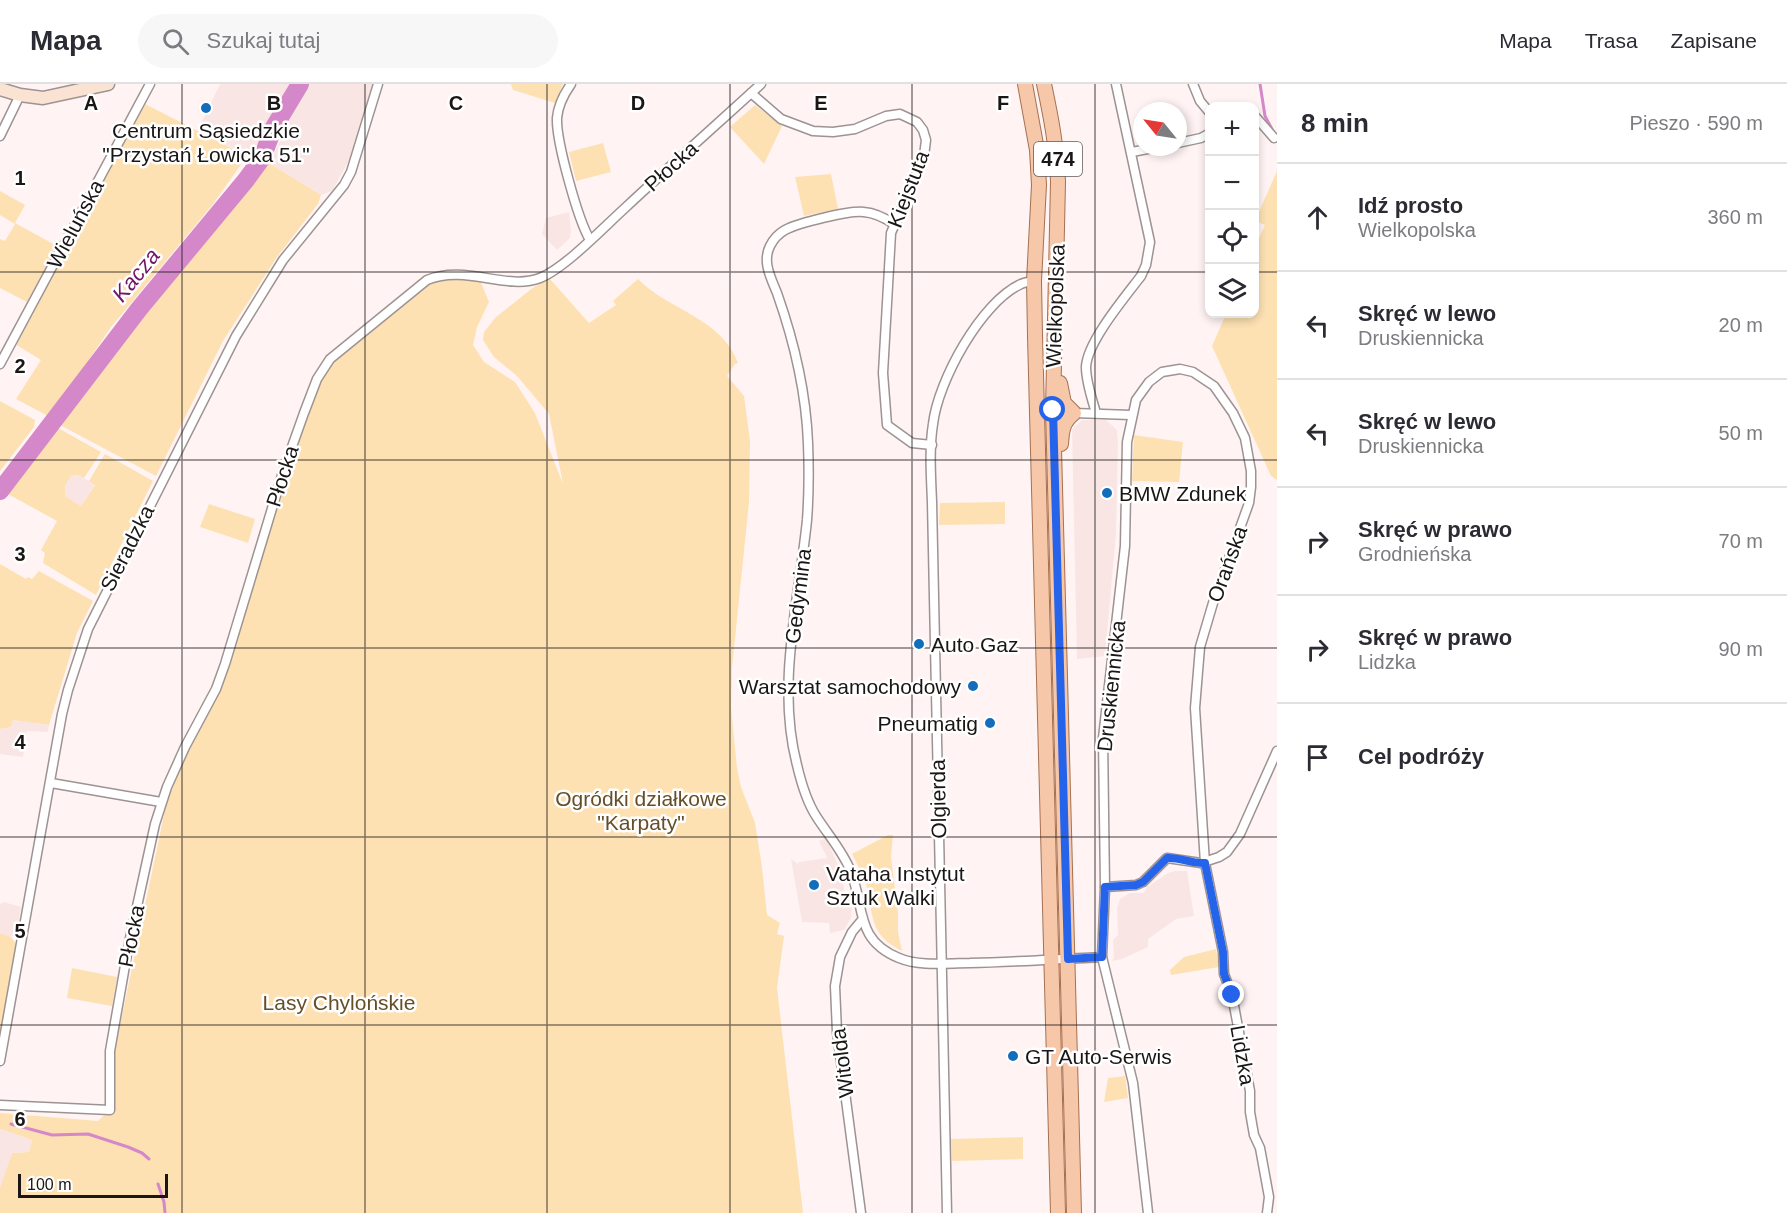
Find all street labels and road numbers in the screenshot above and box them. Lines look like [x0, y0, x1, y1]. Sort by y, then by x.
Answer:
street label: Płocka [640, 136, 702, 196]
road number: 474 [1034, 142, 1082, 176]
street label: Kiejstuta [883, 147, 933, 231]
street label: Wieluńska [42, 176, 108, 272]
street label: Wielkopolska [1041, 243, 1069, 368]
street label: Płocka [261, 442, 303, 510]
street label: Sieradzka [96, 501, 159, 595]
street label: Orańska [1203, 522, 1251, 605]
street label: Gedymina [781, 547, 815, 645]
street label: Druskiennicka [1093, 619, 1129, 753]
street label: Olgierda [926, 759, 950, 839]
street label: Płocka [114, 903, 148, 969]
street label: Lidzka [1226, 1023, 1260, 1087]
street label: Witolda [826, 1027, 858, 1099]

